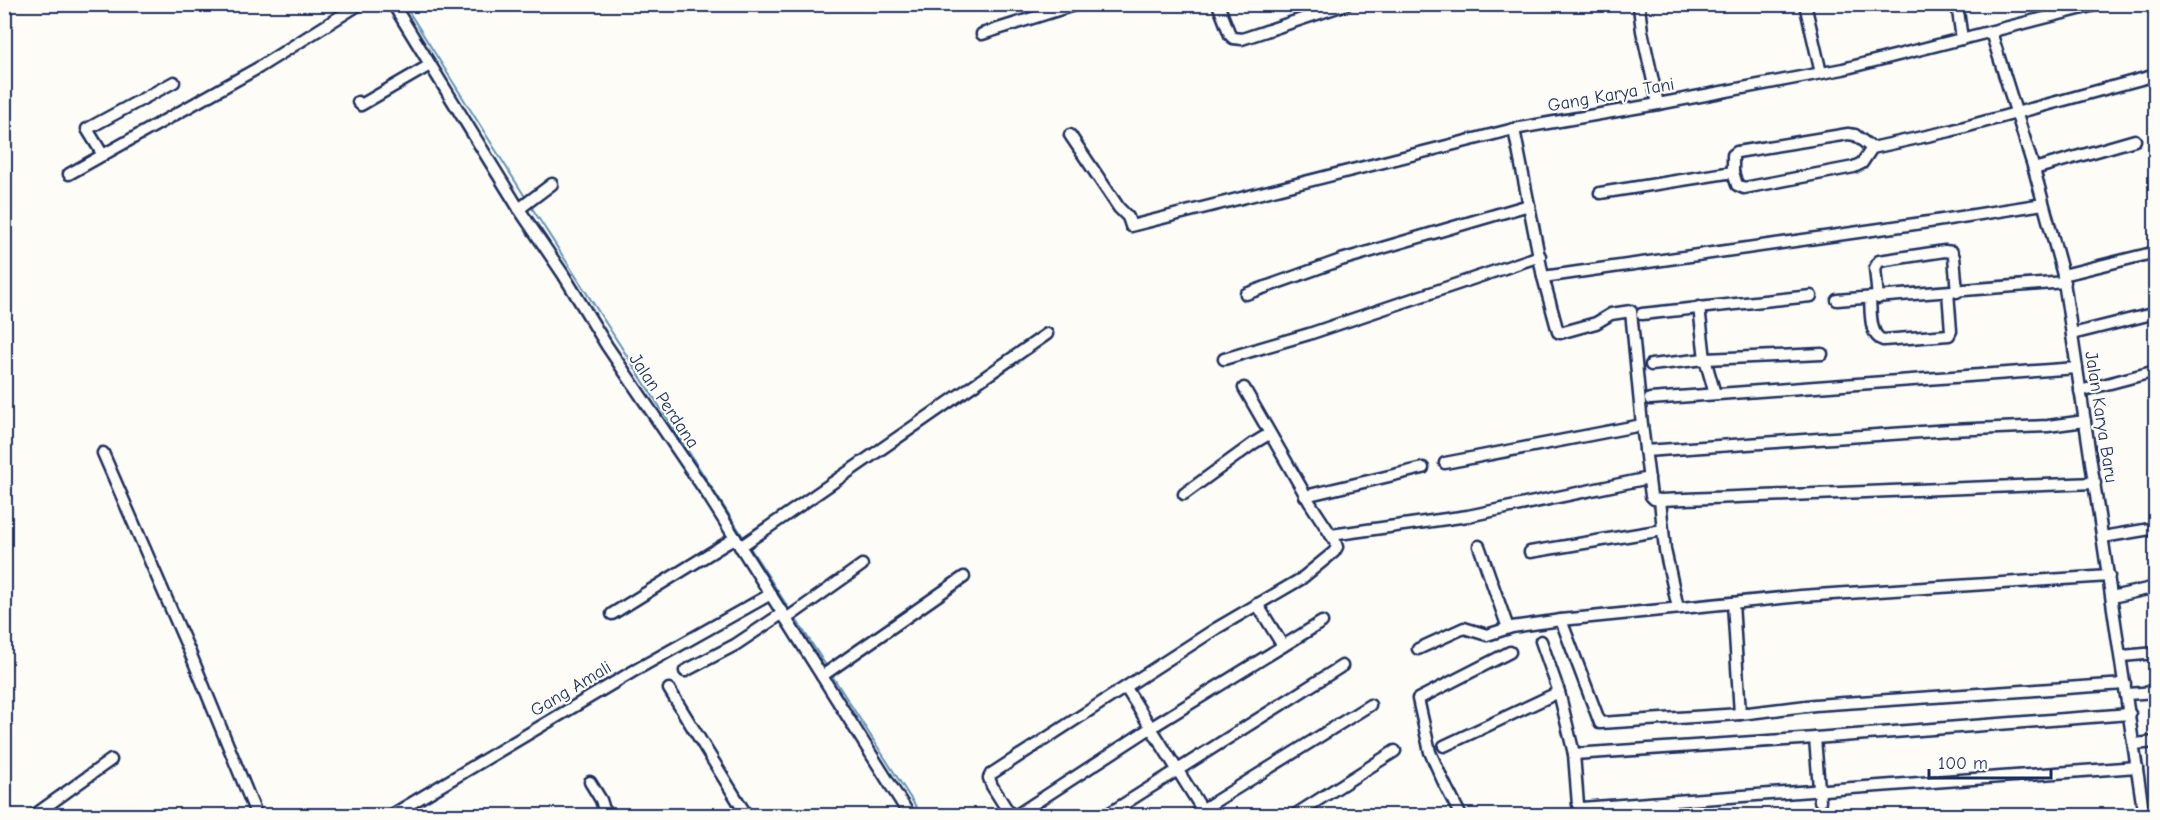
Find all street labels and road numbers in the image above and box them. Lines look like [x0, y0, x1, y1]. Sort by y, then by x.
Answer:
street label: Gang Karya Tani [1546, 74, 1676, 116]
street label: Jalan Perdana [625, 350, 703, 452]
street label: Jalan Karya Baru [2080, 350, 2122, 484]
street label: Gang Amali [527, 657, 615, 721]

